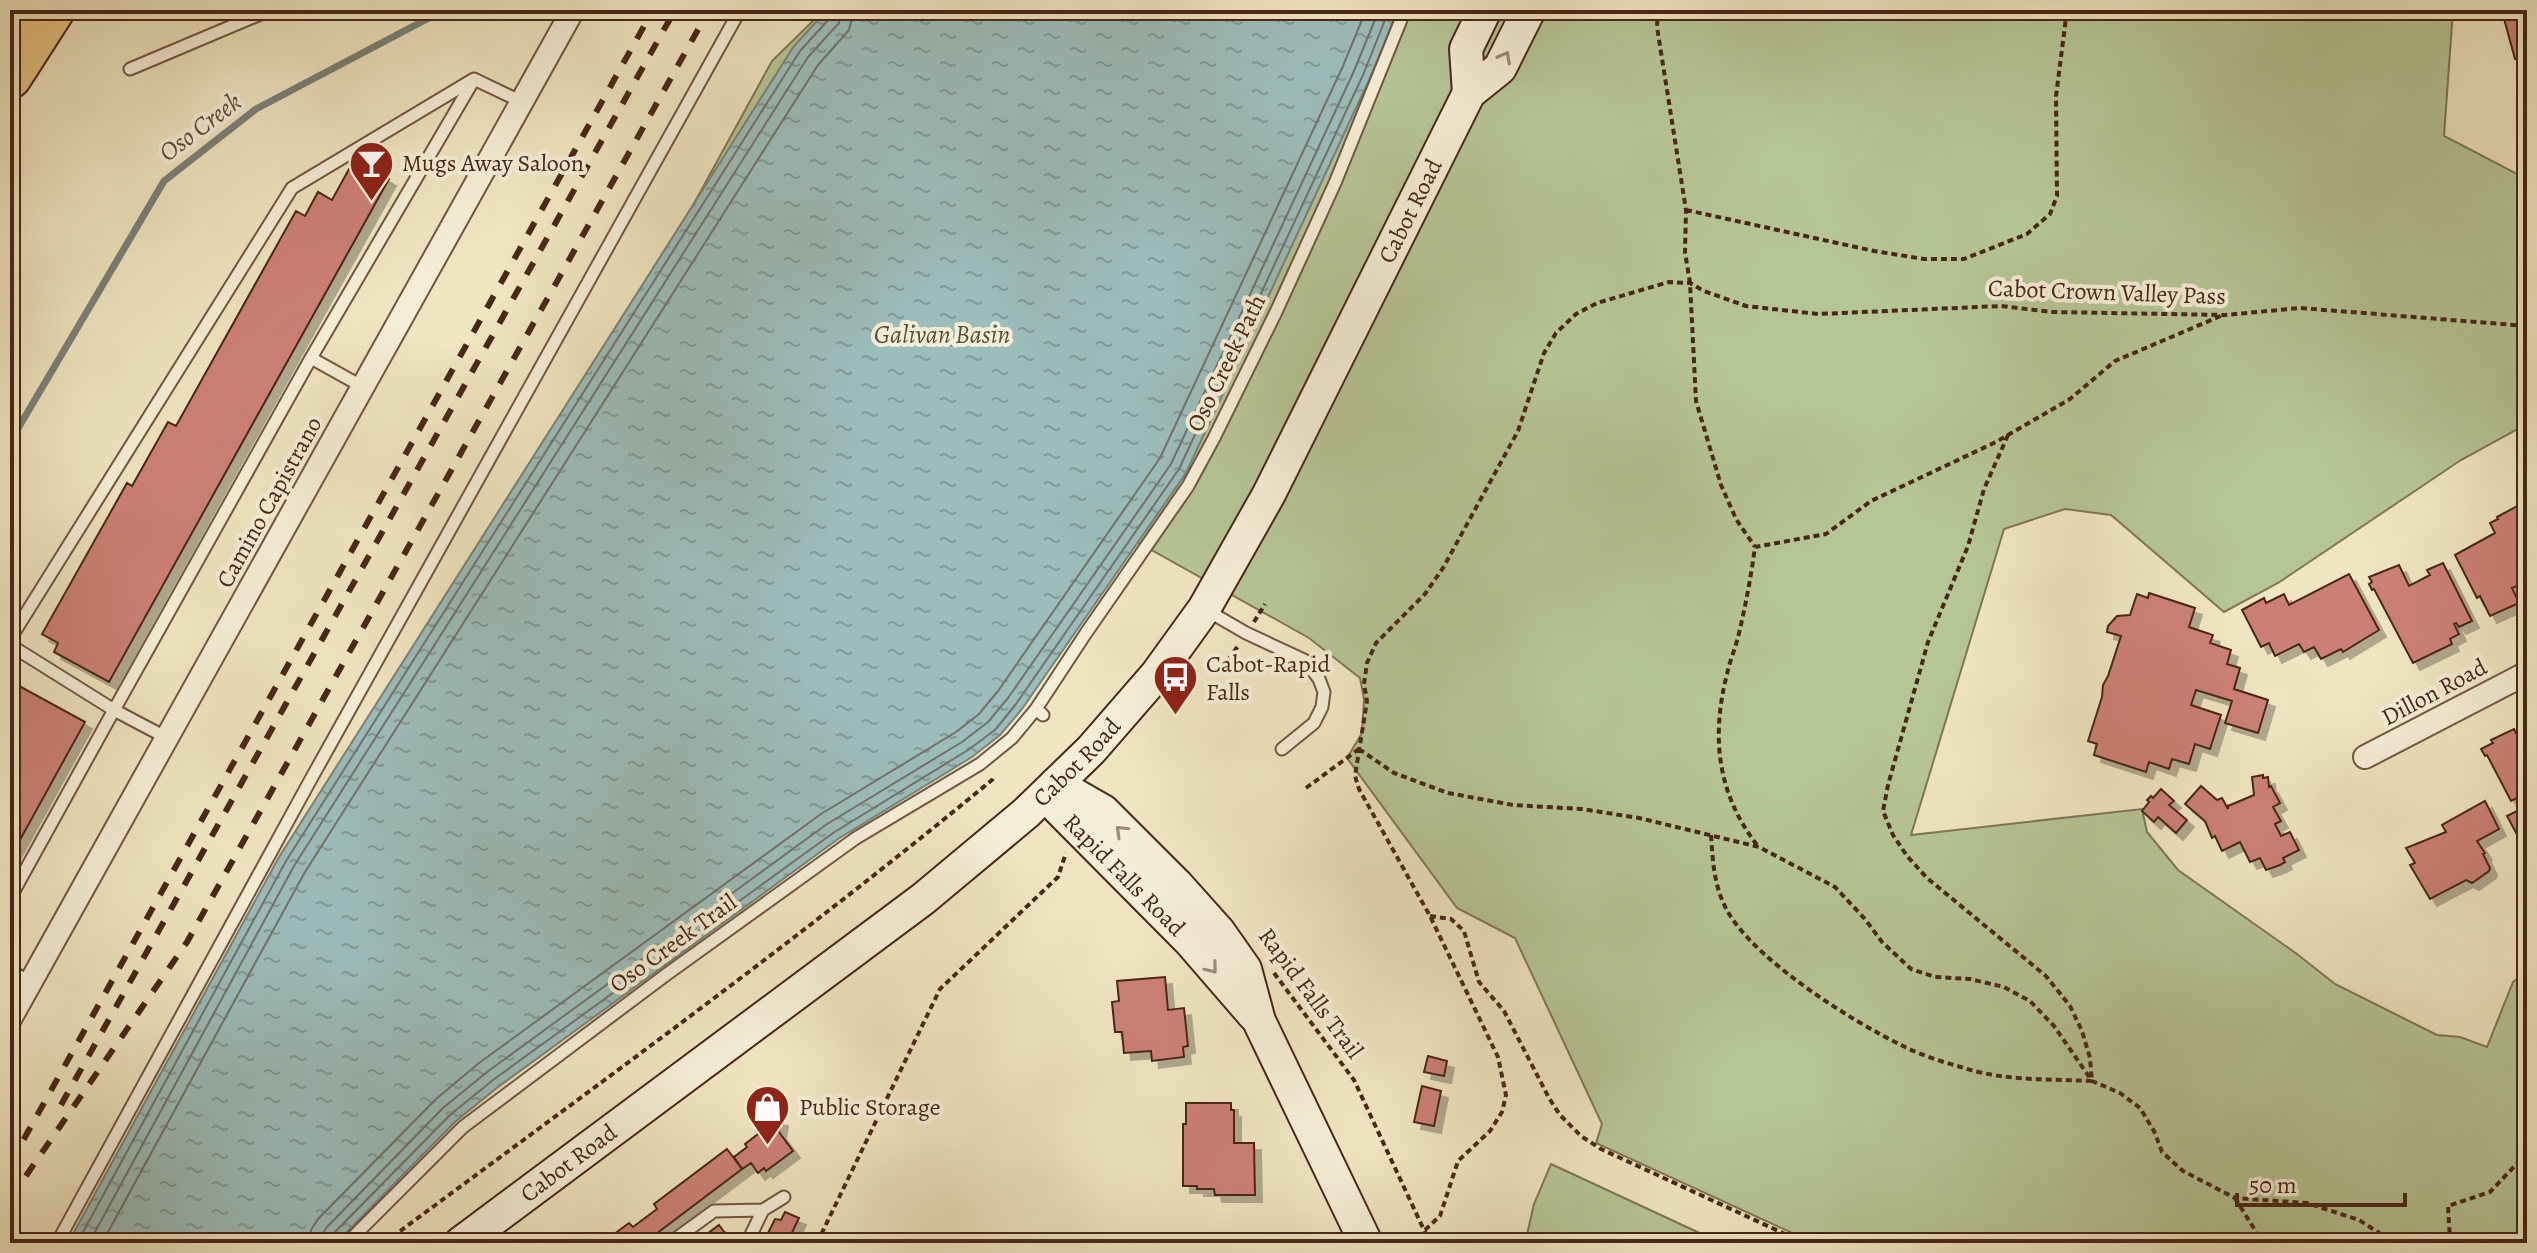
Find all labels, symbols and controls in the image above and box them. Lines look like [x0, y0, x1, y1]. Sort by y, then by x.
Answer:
one-way arrow [1496, 50, 1511, 65]
water label: Oso Creek [151, 84, 249, 170]
bar icon: Mugs Away Saloon [347, 139, 395, 202]
place label: Mugs Away Saloon [402, 147, 584, 179]
street label: Cabot Road [1371, 153, 1450, 269]
street label: Cabot Crown Valley Pass [1988, 272, 2226, 312]
street label: Oso Creek Path [1179, 289, 1273, 437]
water label: Galivan Basin [874, 317, 1010, 352]
street label: Camino Capistrano [209, 411, 329, 593]
place label: Cabot-Rapid Falls [1206, 648, 1330, 708]
street label: Dillon Road [2376, 651, 2492, 733]
bus stop icon: Cabot-Rapid Falls [1151, 654, 1199, 717]
street label: Cabot Road [1026, 711, 1128, 814]
street label: Rapid Falls Road [1056, 806, 1193, 943]
one-way arrow [1116, 825, 1130, 840]
street label: Oso Creek Trail [603, 886, 743, 1000]
street label: Rapid Falls Trail [1251, 921, 1371, 1065]
one-way arrow [1202, 959, 1217, 974]
shop icon: Public Storage [744, 1083, 792, 1146]
place label: Public Storage [799, 1091, 940, 1123]
street label: Cabot Road [514, 1116, 623, 1210]
scale bar [2237, 1157, 2405, 1207]
text: 50 m [2249, 1169, 2297, 1201]

